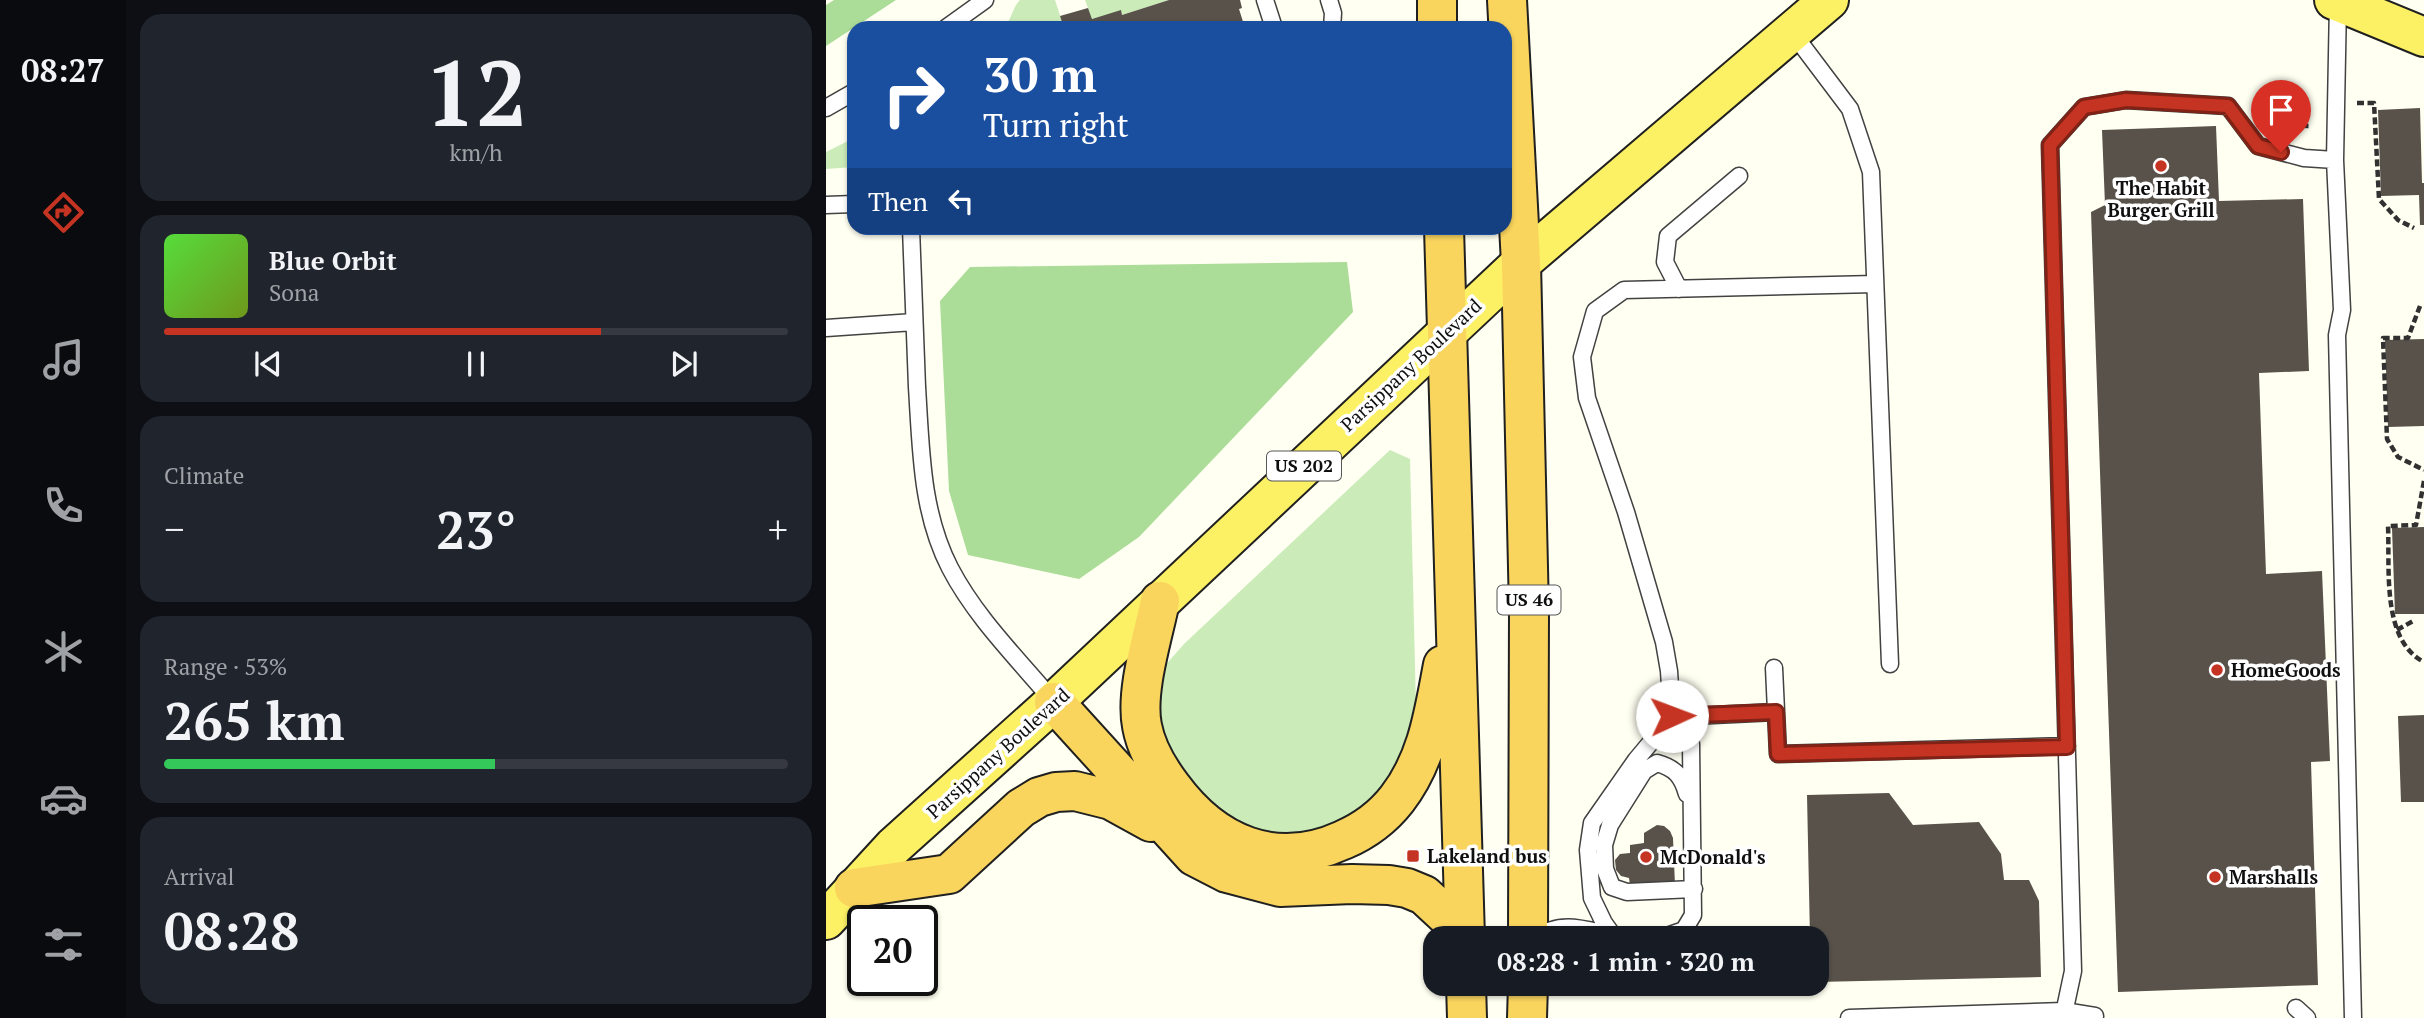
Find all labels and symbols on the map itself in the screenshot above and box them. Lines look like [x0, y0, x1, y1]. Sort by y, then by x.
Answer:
pin [2251, 80, 2311, 152]
marker: The Habit Burger Grill [2153, 158, 2169, 174]
place label: The Habit Burger Grill [2107, 175, 2215, 222]
street label: Parsippany Boulevard [1335, 292, 1487, 436]
road number: US 202 [1267, 452, 1341, 480]
road number: US 46 [1498, 586, 1560, 614]
place label: HomeGoods [2231, 657, 2341, 682]
marker: HomeGoods [2209, 662, 2225, 678]
position arrow [1635, 679, 1709, 753]
street label: Parsippany Boulevard [921, 682, 1075, 823]
place label: Lakeland bus [1427, 843, 1547, 868]
place label: McDonald's [1660, 844, 1766, 869]
marker: Lakeland bus [1405, 848, 1421, 864]
marker: McDonald's [1638, 849, 1654, 865]
place label: Marshalls [2229, 864, 2318, 889]
marker: Marshalls [2207, 869, 2223, 885]
speed limit sign: 20 [847, 905, 938, 996]

